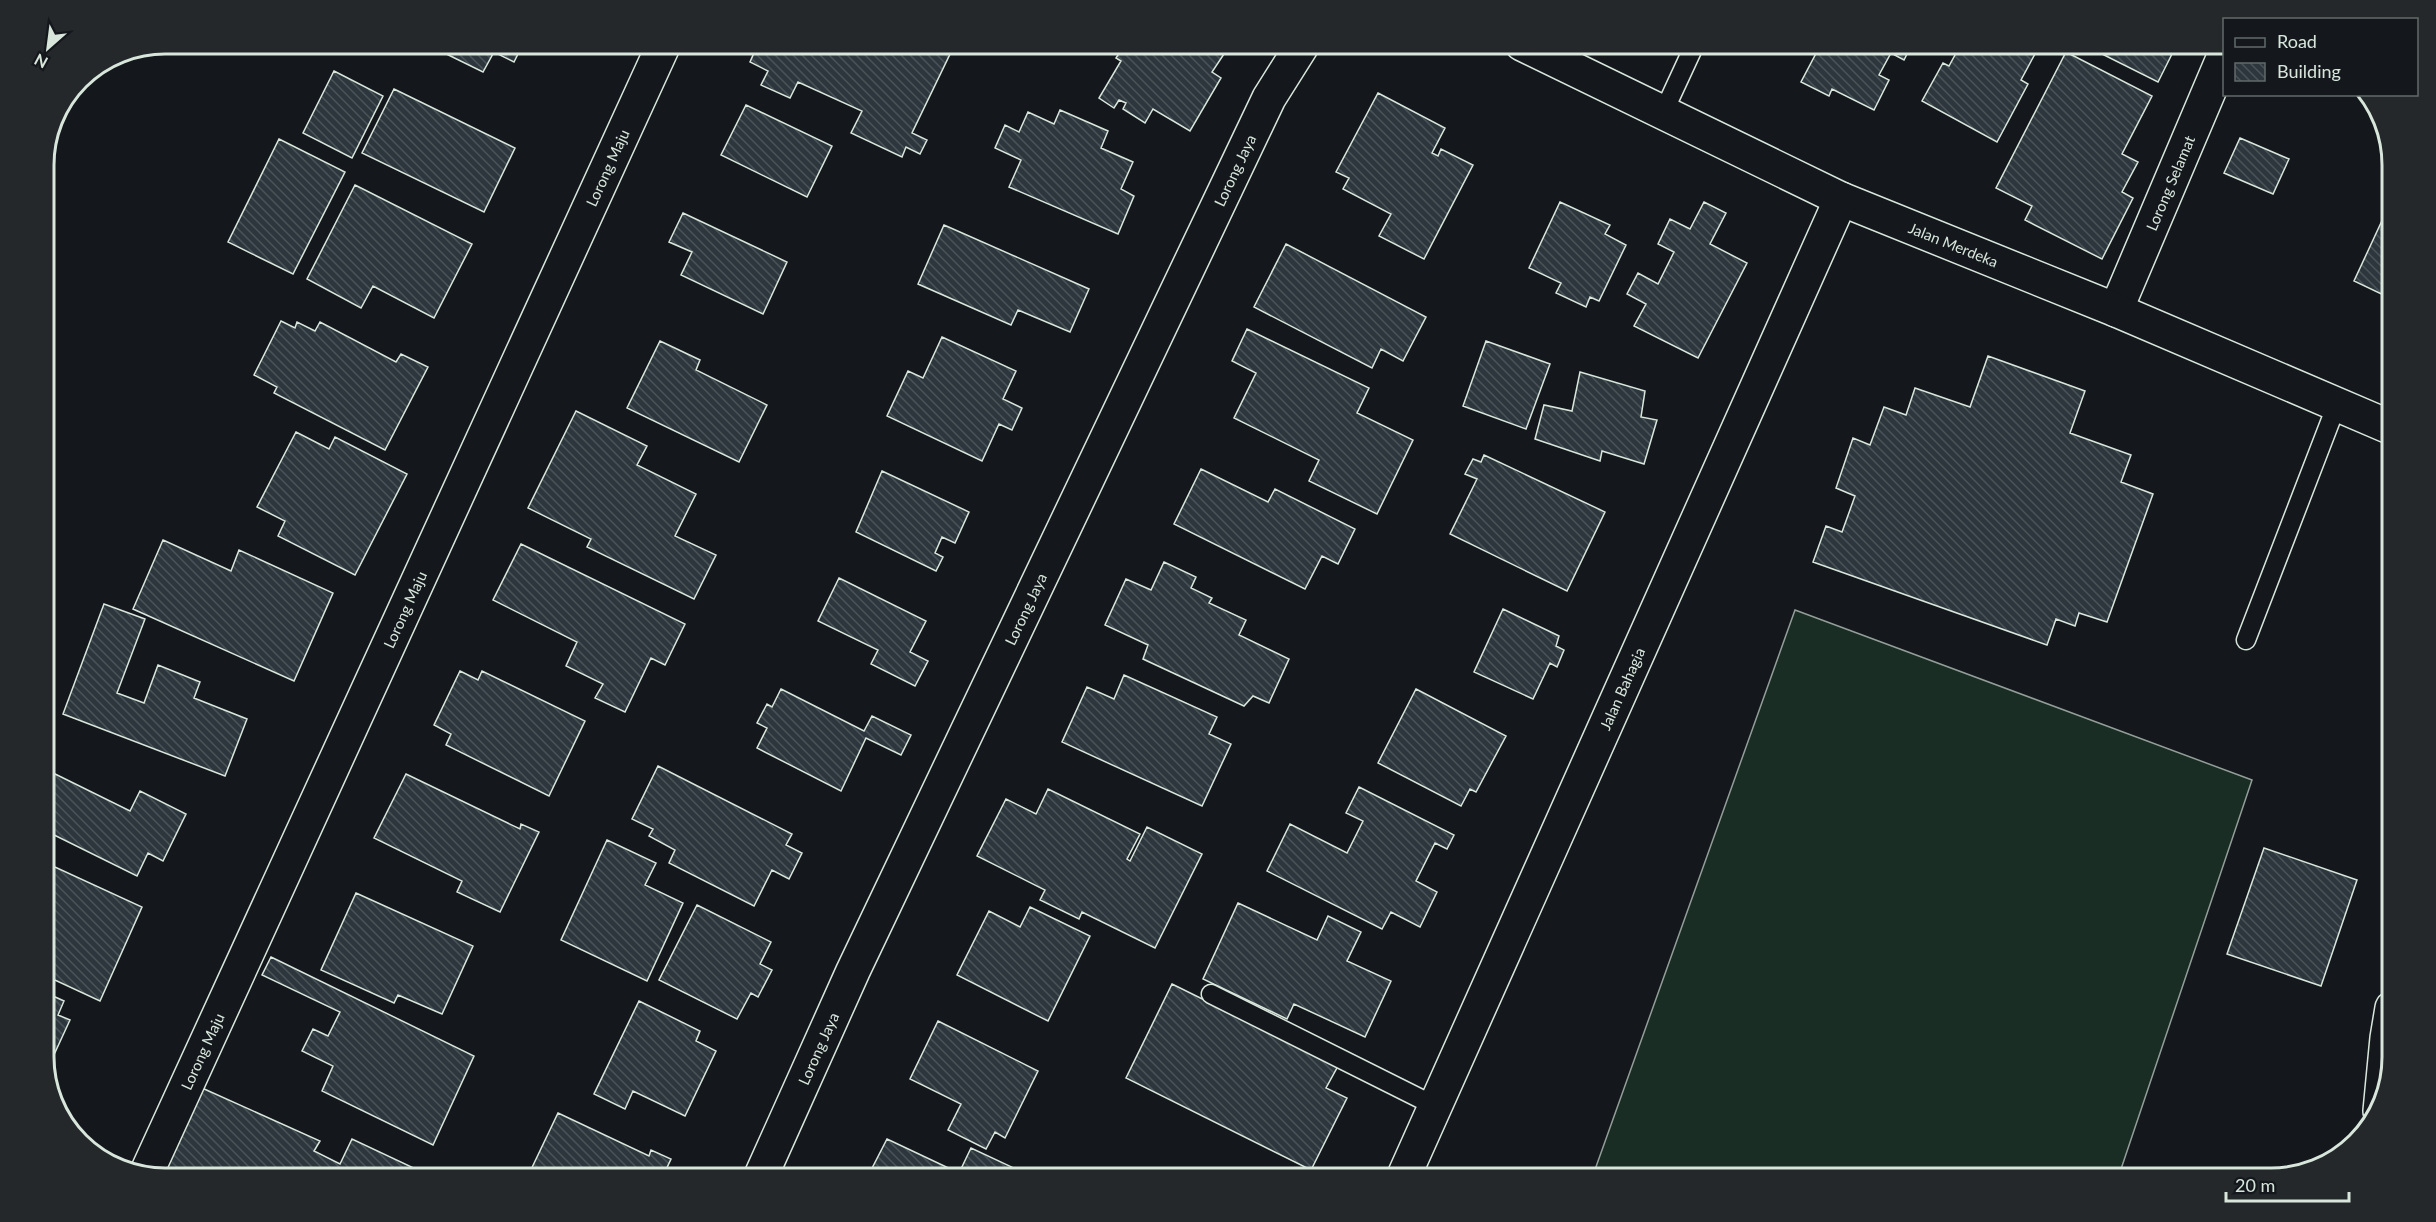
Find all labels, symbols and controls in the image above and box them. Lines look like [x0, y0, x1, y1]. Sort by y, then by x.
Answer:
north arrow [18, 18, 78, 78]
legend [2223, 18, 2418, 96]
text: Road [2277, 30, 2317, 52]
text: N [31, 50, 51, 73]
text: Building [2277, 60, 2341, 82]
street label: Lorong Maju [582, 126, 633, 209]
street label: Lorong Jaya [1210, 131, 1259, 209]
street label: Lorong Selamat [2142, 132, 2198, 233]
street label: Jalan Merdeka [1906, 218, 2001, 271]
street label: Lorong Maju [379, 568, 430, 651]
street label: Lorong Jaya [1001, 570, 1050, 648]
street label: Jalan Bahagia [1596, 645, 1648, 733]
street label: Lorong Maju [177, 1010, 228, 1093]
street label: Lorong Jaya [794, 1010, 842, 1087]
scale bar [2226, 1165, 2349, 1203]
text: 20 m [2235, 1174, 2275, 1196]

